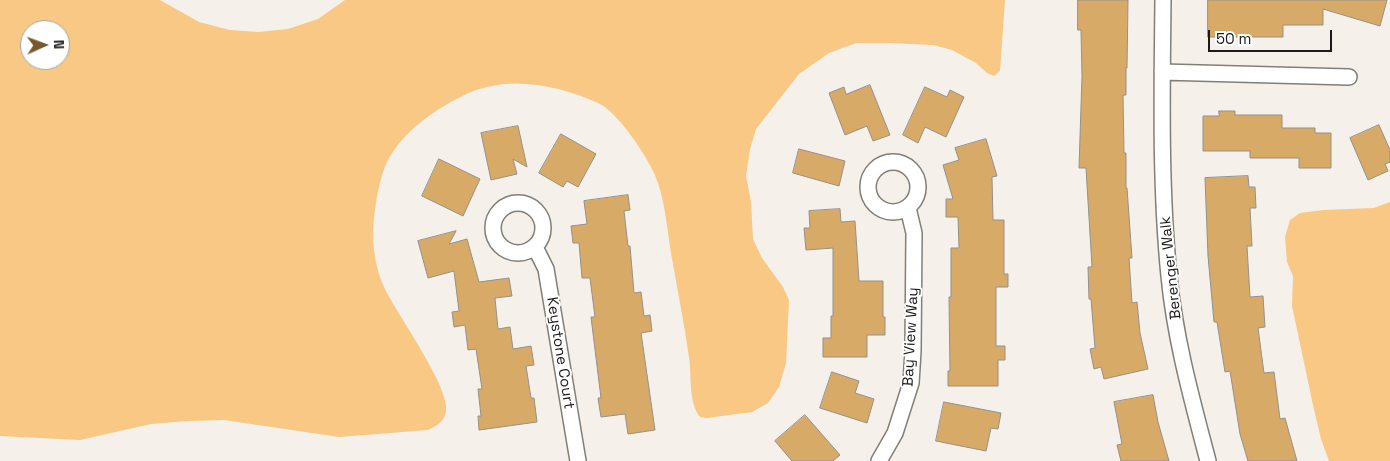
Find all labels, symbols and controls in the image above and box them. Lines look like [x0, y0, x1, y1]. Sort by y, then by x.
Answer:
north arrow [20, 20, 70, 70]
scale bar [1210, 20, 1334, 52]
text: 50 m [1216, 29, 1251, 48]
text: N [50, 39, 68, 50]
street label: Berenger Walk [1157, 216, 1185, 320]
street label: Bay View Way [899, 287, 923, 387]
street label: Keystone Court [542, 296, 578, 410]

